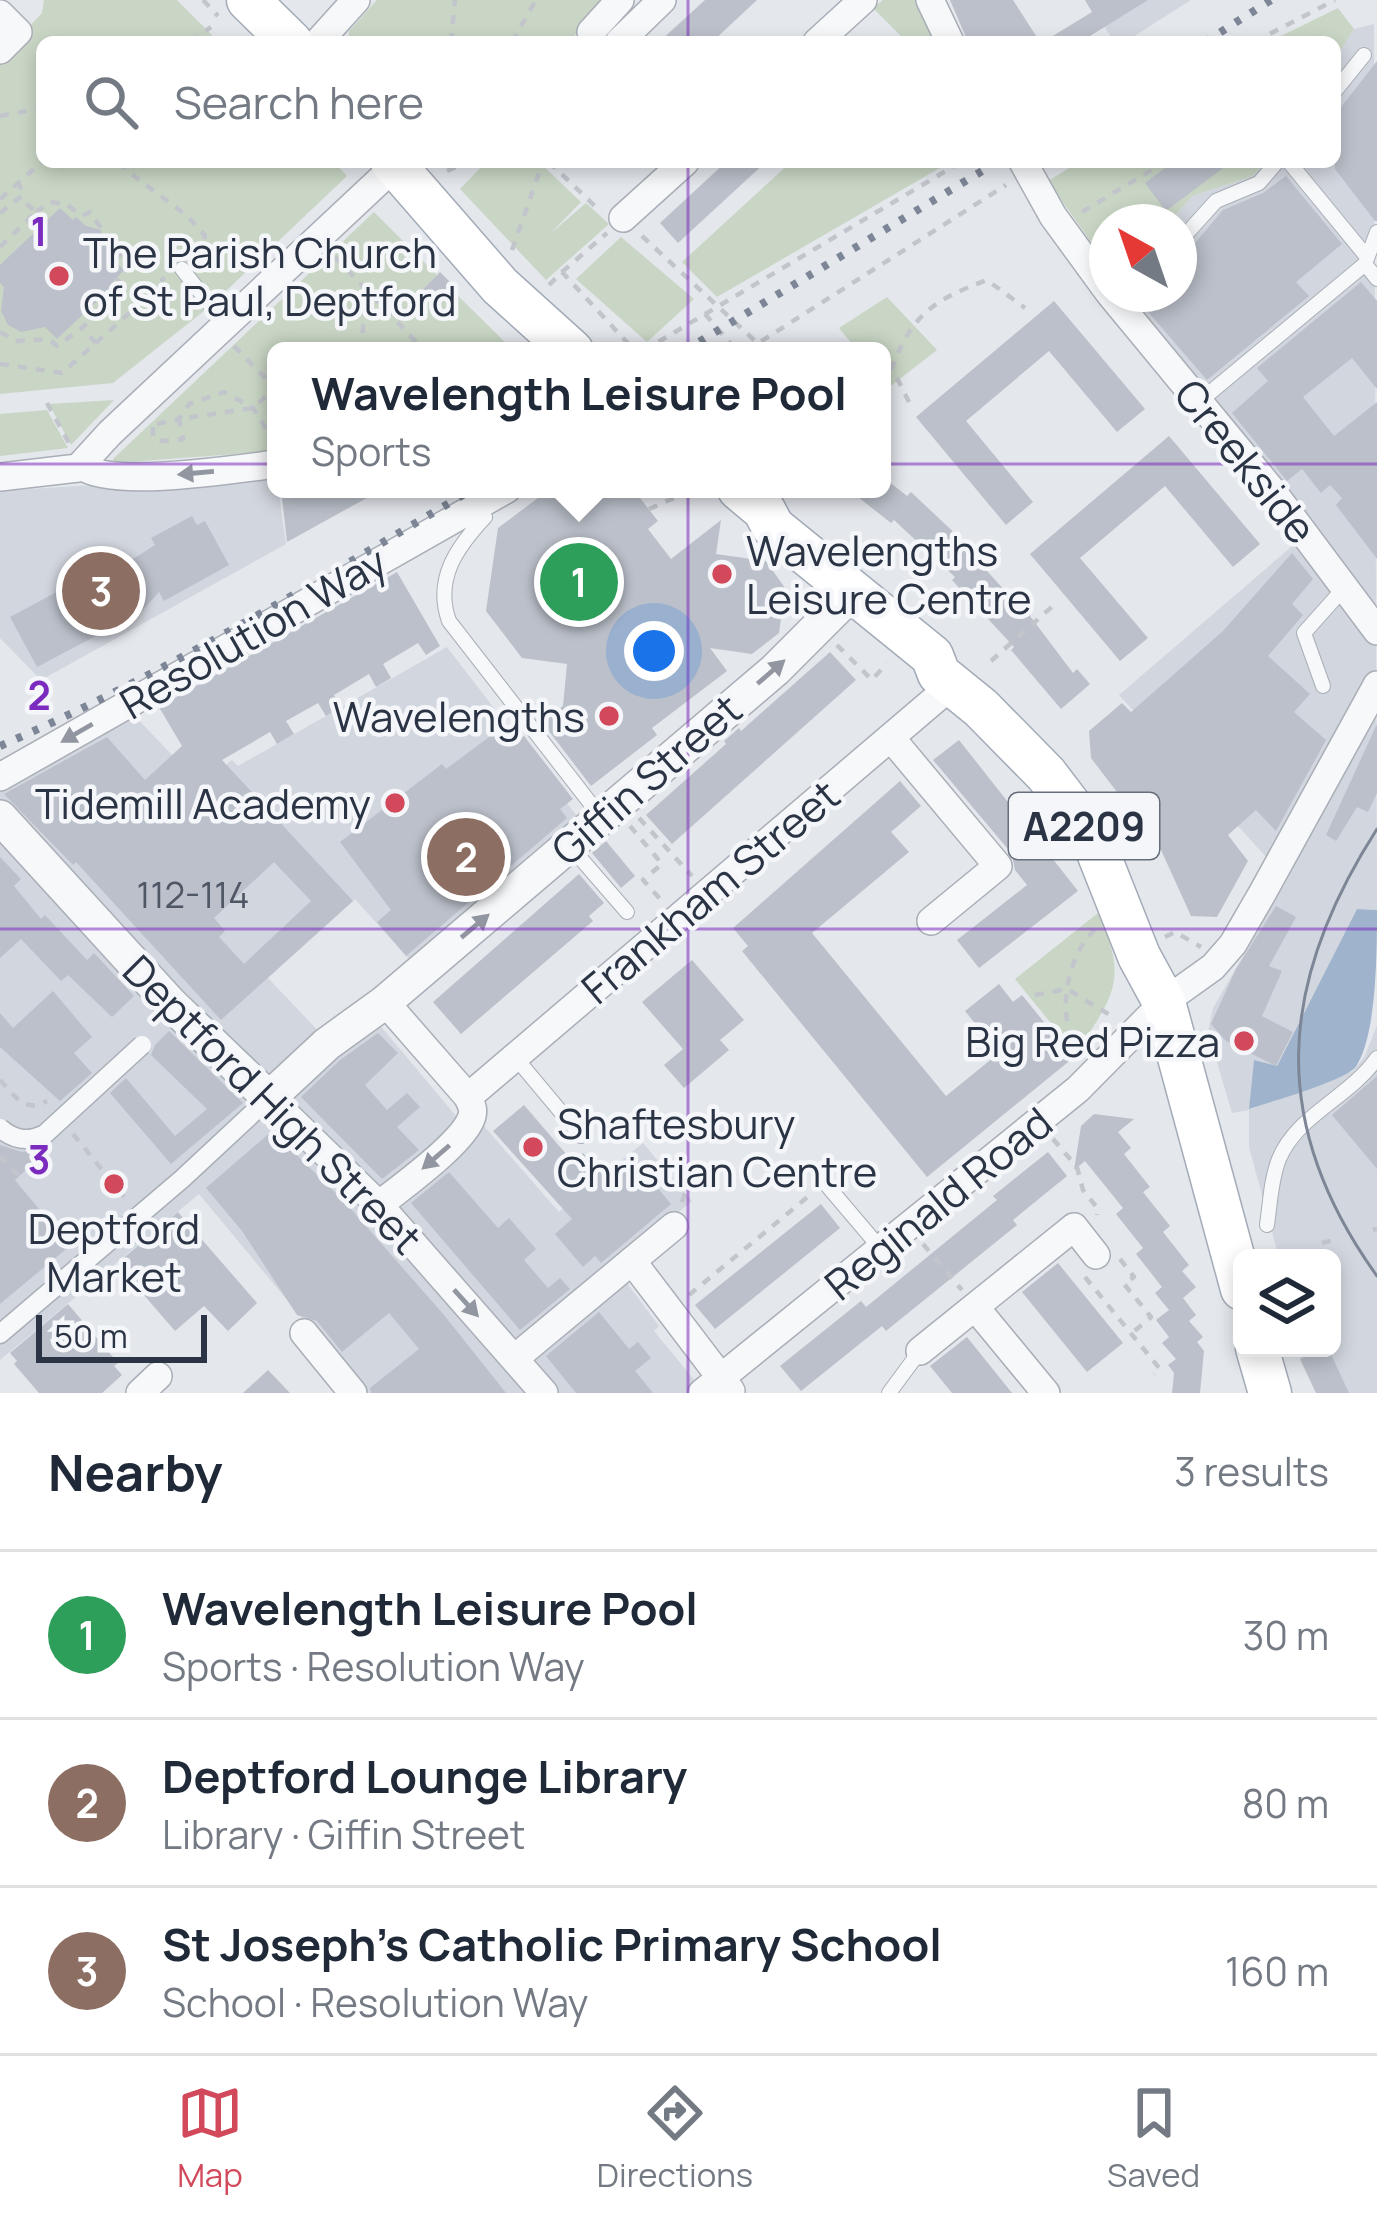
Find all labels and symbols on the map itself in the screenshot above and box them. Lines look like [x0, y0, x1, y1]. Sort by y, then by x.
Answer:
text: 1 [30, 204, 48, 258]
north arrow [1089, 204, 1197, 312]
place label: The Parish Church of St Paul, Deptford [83, 223, 457, 329]
marker: The Parish Church of St Paul, Deptford [46, 263, 72, 289]
street label: Creekside [1162, 367, 1330, 555]
one-way arrow [177, 463, 214, 482]
place label: Wavelengths Leisure Centre [746, 521, 1031, 627]
street label: Resolution Way [109, 532, 397, 732]
pin: 1 [540, 537, 618, 627]
pin: 3 [62, 546, 140, 636]
marker: Wavelengths Leisure Centre [709, 561, 735, 587]
your location [624, 621, 684, 681]
one-way arrow [756, 660, 786, 686]
text: 2 [27, 668, 51, 722]
street label: Giffin Street [539, 680, 753, 878]
place label: Wavelengths [333, 687, 585, 745]
marker: Wavelengths [596, 703, 622, 729]
one-way arrow [60, 721, 93, 742]
street label: Frankham Street [569, 766, 851, 1016]
place label: Tidemill Academy [35, 774, 371, 832]
marker: Tidemill Academy [382, 790, 408, 816]
road number: A2209 [1009, 793, 1159, 859]
pin: 2 [427, 812, 505, 902]
house number: 112-114 [136, 870, 250, 919]
one-way arrow [460, 914, 490, 940]
street label: Deptford High Street [111, 942, 435, 1266]
place label: Big Red Pizza [965, 1012, 1220, 1070]
marker: Big Red Pizza [1231, 1028, 1257, 1054]
street label: Reginald Road [812, 1093, 1064, 1313]
place label: Shaftesbury Christian Centre [557, 1094, 877, 1200]
text: 3 [28, 1132, 50, 1186]
marker: Shaftesbury Christian Centre [520, 1134, 546, 1160]
one-way arrow [421, 1143, 451, 1170]
marker: Deptford Market [101, 1171, 127, 1197]
place label: Deptford Market [28, 1199, 200, 1305]
one-way arrow [452, 1288, 479, 1318]
scale bar [36, 1309, 207, 1362]

